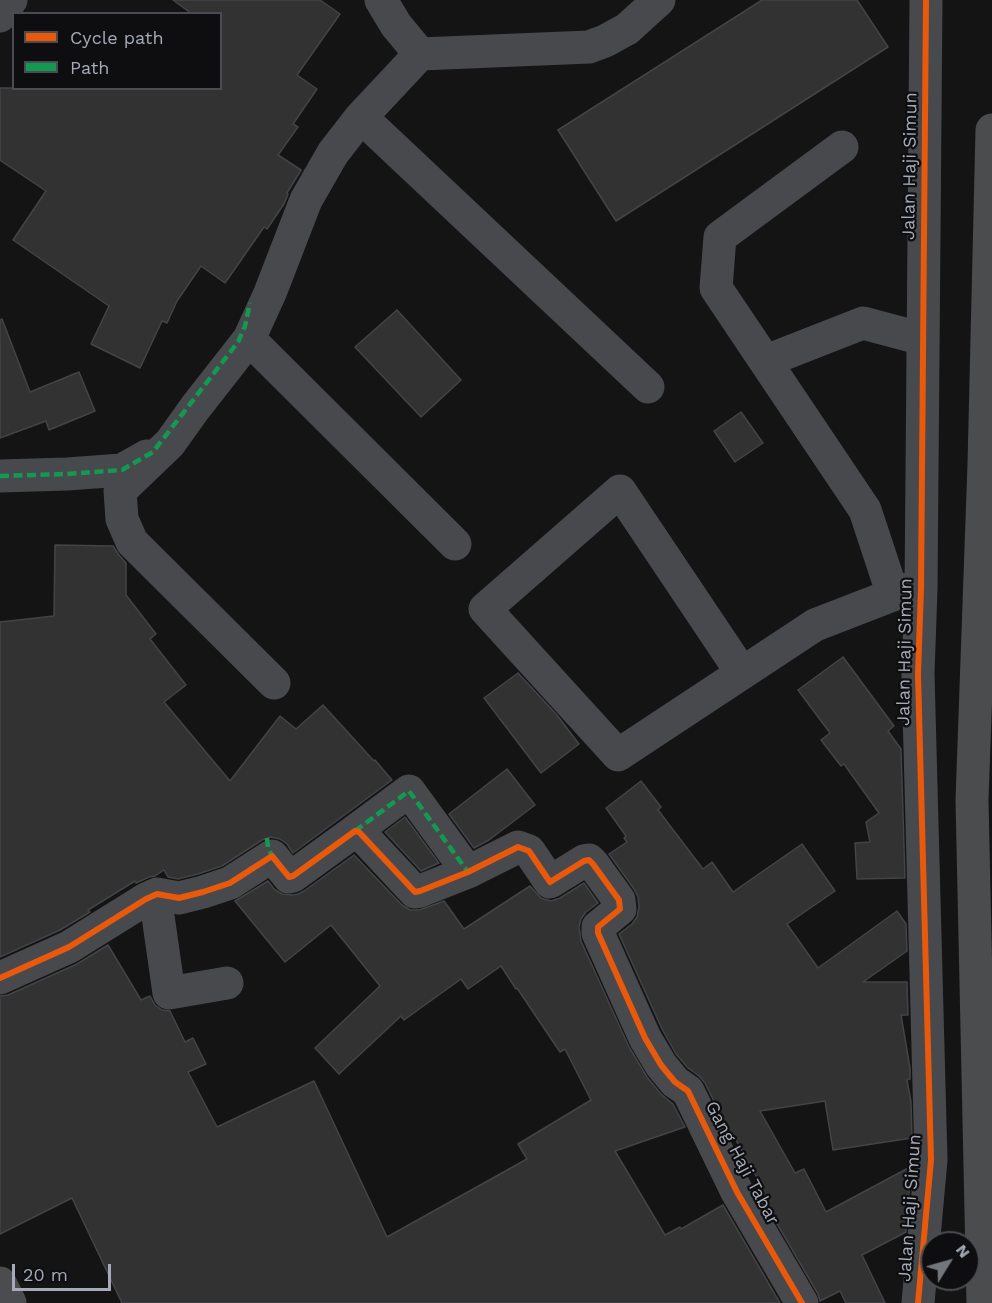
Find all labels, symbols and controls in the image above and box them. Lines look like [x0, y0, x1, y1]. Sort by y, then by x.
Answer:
legend [12, 12, 222, 90]
text: Cycle path [70, 27, 164, 48]
text: Path [70, 57, 110, 78]
street label: Jalan Haji Simun [898, 92, 922, 240]
street label: Jalan Haji Simun [893, 578, 917, 726]
street label: Gang Haji Tabar [700, 1097, 784, 1229]
street label: Jalan Haji Simun [894, 1134, 926, 1282]
north arrow [920, 1231, 980, 1291]
text: N [952, 1241, 974, 1262]
scale bar [15, 1252, 114, 1290]
text: 20 m [23, 1264, 68, 1285]

